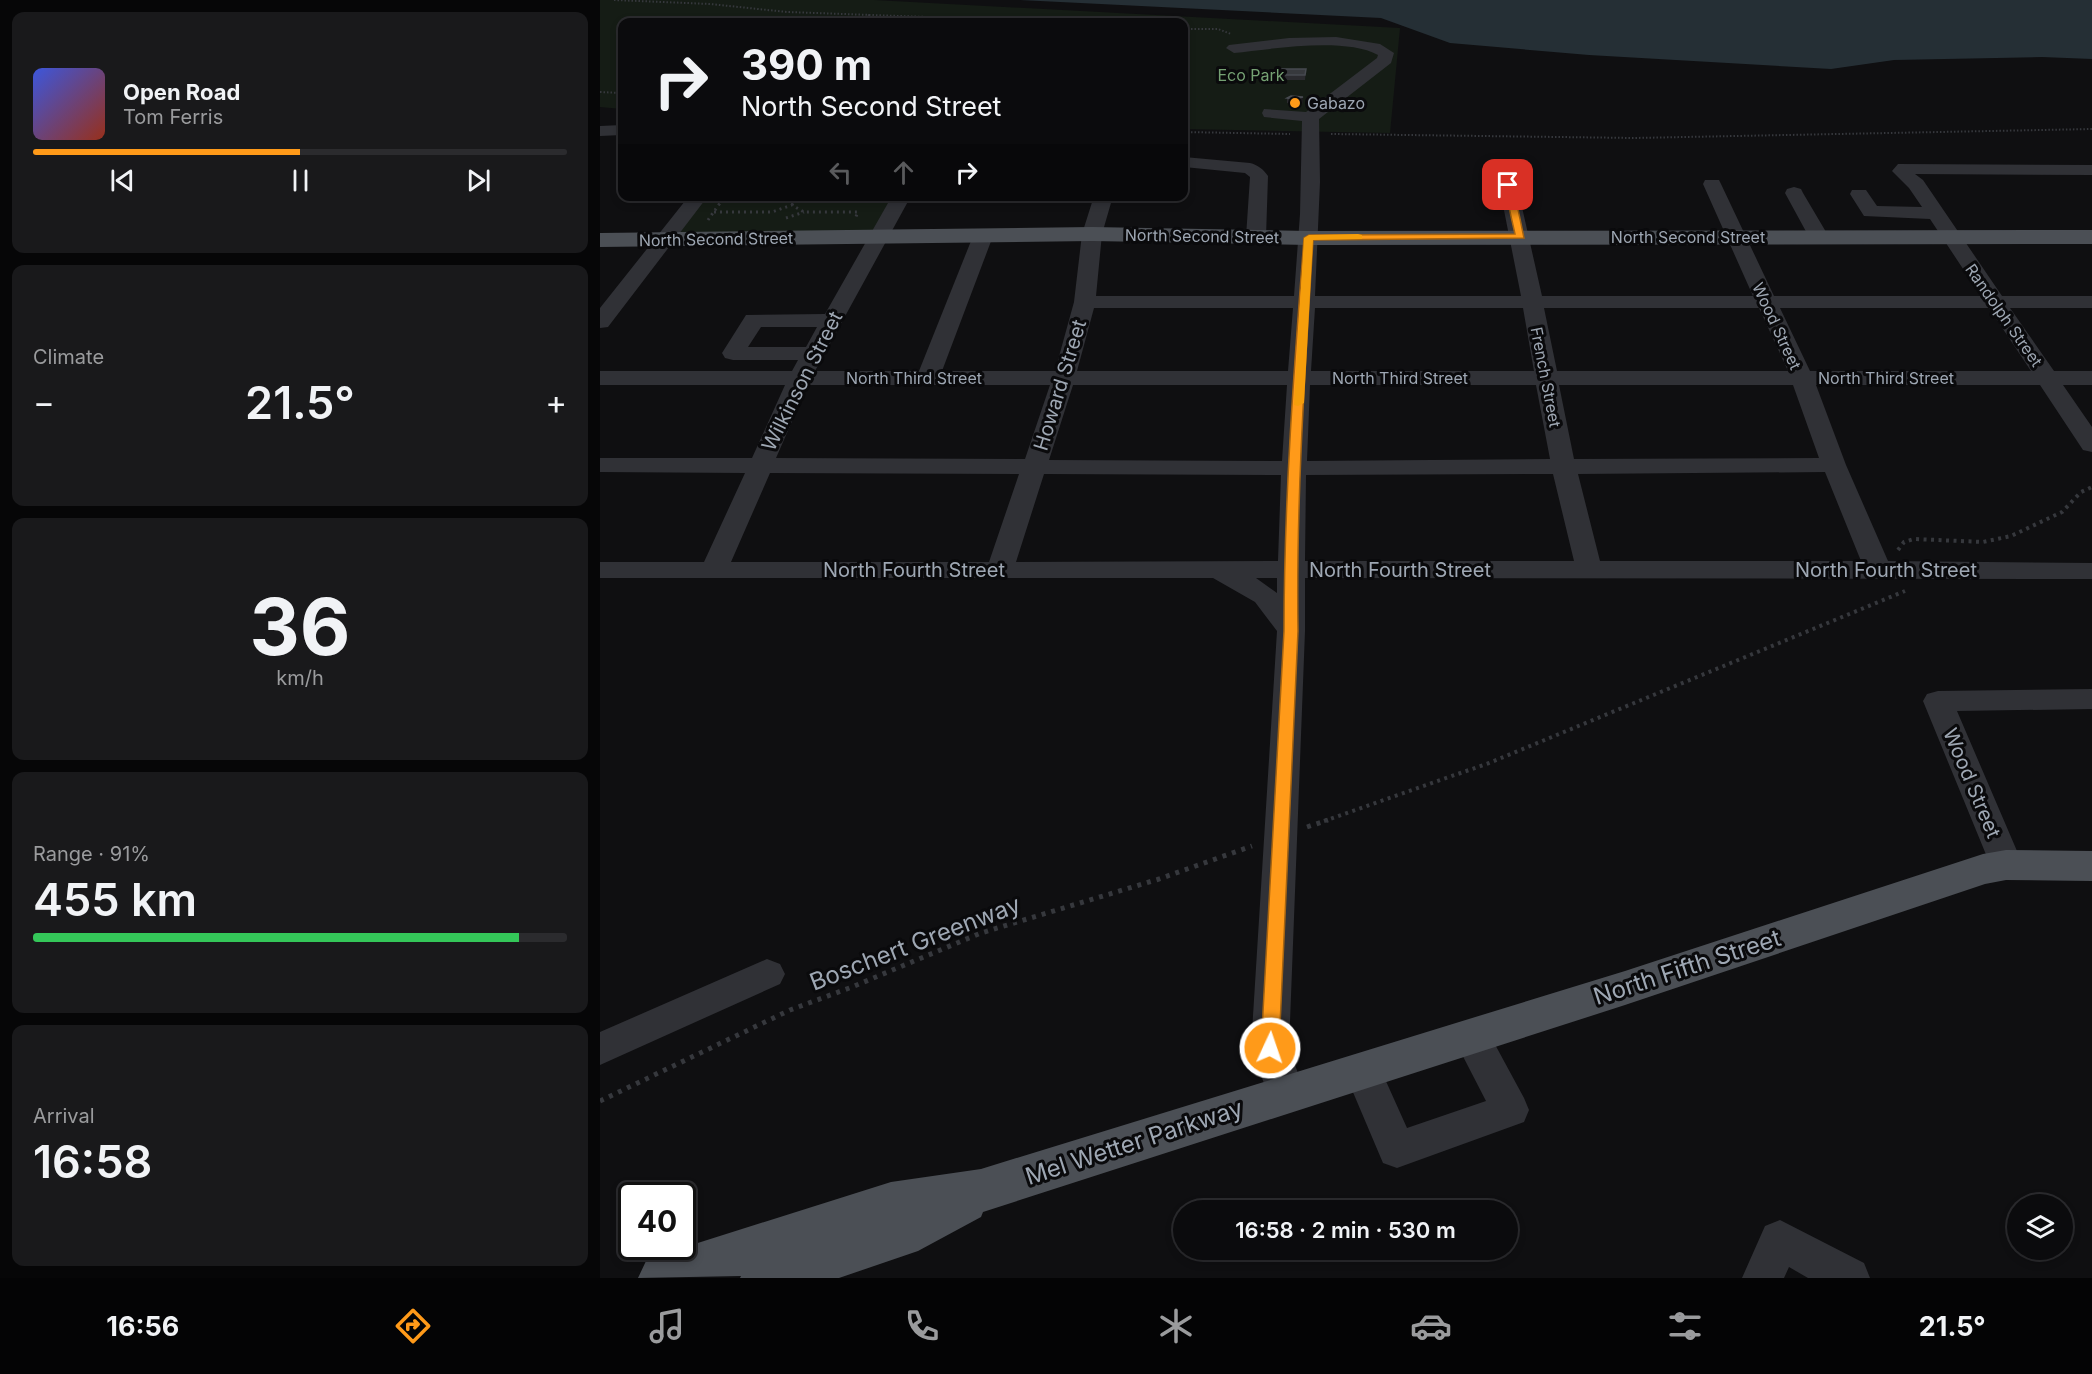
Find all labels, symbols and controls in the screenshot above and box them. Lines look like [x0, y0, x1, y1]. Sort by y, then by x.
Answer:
text: 390 m [741, 39, 872, 90]
icon: right [642, 42, 720, 120]
park label: Eco Park [1217, 65, 1285, 85]
text: Open Road [123, 79, 240, 105]
text: North Second Street [741, 90, 1001, 123]
place label: Gabazo [1307, 93, 1365, 113]
marker: Gabazo [1288, 96, 1302, 110]
text: Tom Ferris [123, 105, 223, 129]
icon: left [824, 156, 857, 189]
icon: ahead [887, 156, 920, 189]
icon: right [950, 156, 983, 189]
pin [1482, 159, 1533, 210]
icon: previous [106, 164, 139, 197]
icon: pause [284, 164, 317, 197]
icon: next [462, 164, 495, 197]
icon: arrive [1491, 168, 1524, 201]
street label: North Second Street [1125, 225, 1279, 247]
street label: North Second Street [1611, 227, 1765, 247]
street label: North Second Street [639, 228, 793, 250]
street label: Randolph Street [1961, 260, 2047, 370]
street label: Wood Street [1748, 279, 1806, 373]
street label: Wilkinson Street [756, 307, 848, 455]
street label: Howard Street [1029, 316, 1091, 453]
street label: French Street [1526, 325, 1566, 429]
text: Climate [33, 345, 104, 369]
street label: North Third Street [846, 368, 982, 388]
street label: North Third Street [1332, 368, 1468, 388]
street label: North Third Street [1818, 368, 1954, 388]
text: 21.5° [245, 375, 355, 430]
text: − [33, 382, 55, 422]
text: + [545, 382, 567, 422]
street label: North Fourth Street [823, 558, 1005, 582]
street label: North Fourth Street [1309, 558, 1491, 582]
street label: North Fourth Street [1795, 558, 1977, 582]
text: 36 [249, 579, 351, 674]
text: km/h [276, 666, 324, 690]
street label: Wood Street [1938, 724, 2006, 842]
text: Range · 91% [33, 842, 150, 866]
text: 455 km [33, 872, 197, 927]
street label: Boschert Greenway [805, 889, 1025, 997]
street label: North Fifth Street [1590, 923, 1784, 1011]
position arrow [1238, 1016, 1302, 1080]
street label: Mel Wetter Parkway [1022, 1093, 1246, 1191]
text: Arrival [33, 1104, 95, 1128]
text: 16:58 [33, 1134, 152, 1189]
speed limit sign: 40 [618, 1182, 696, 1260]
map controls [2007, 1194, 2073, 1260]
button: layers [2007, 1194, 2073, 1260]
text: 16:58 · 2 min · 530 m [1235, 1217, 1456, 1243]
icon: directions [392, 1305, 434, 1347]
icon: music [646, 1305, 688, 1347]
icon: phone [901, 1305, 943, 1347]
icon: climate [1155, 1305, 1197, 1347]
icon: car [1410, 1305, 1452, 1347]
icon: filters [1664, 1305, 1706, 1347]
text: 16:56 [106, 1310, 179, 1343]
text: 21.5° [1919, 1310, 1986, 1343]

